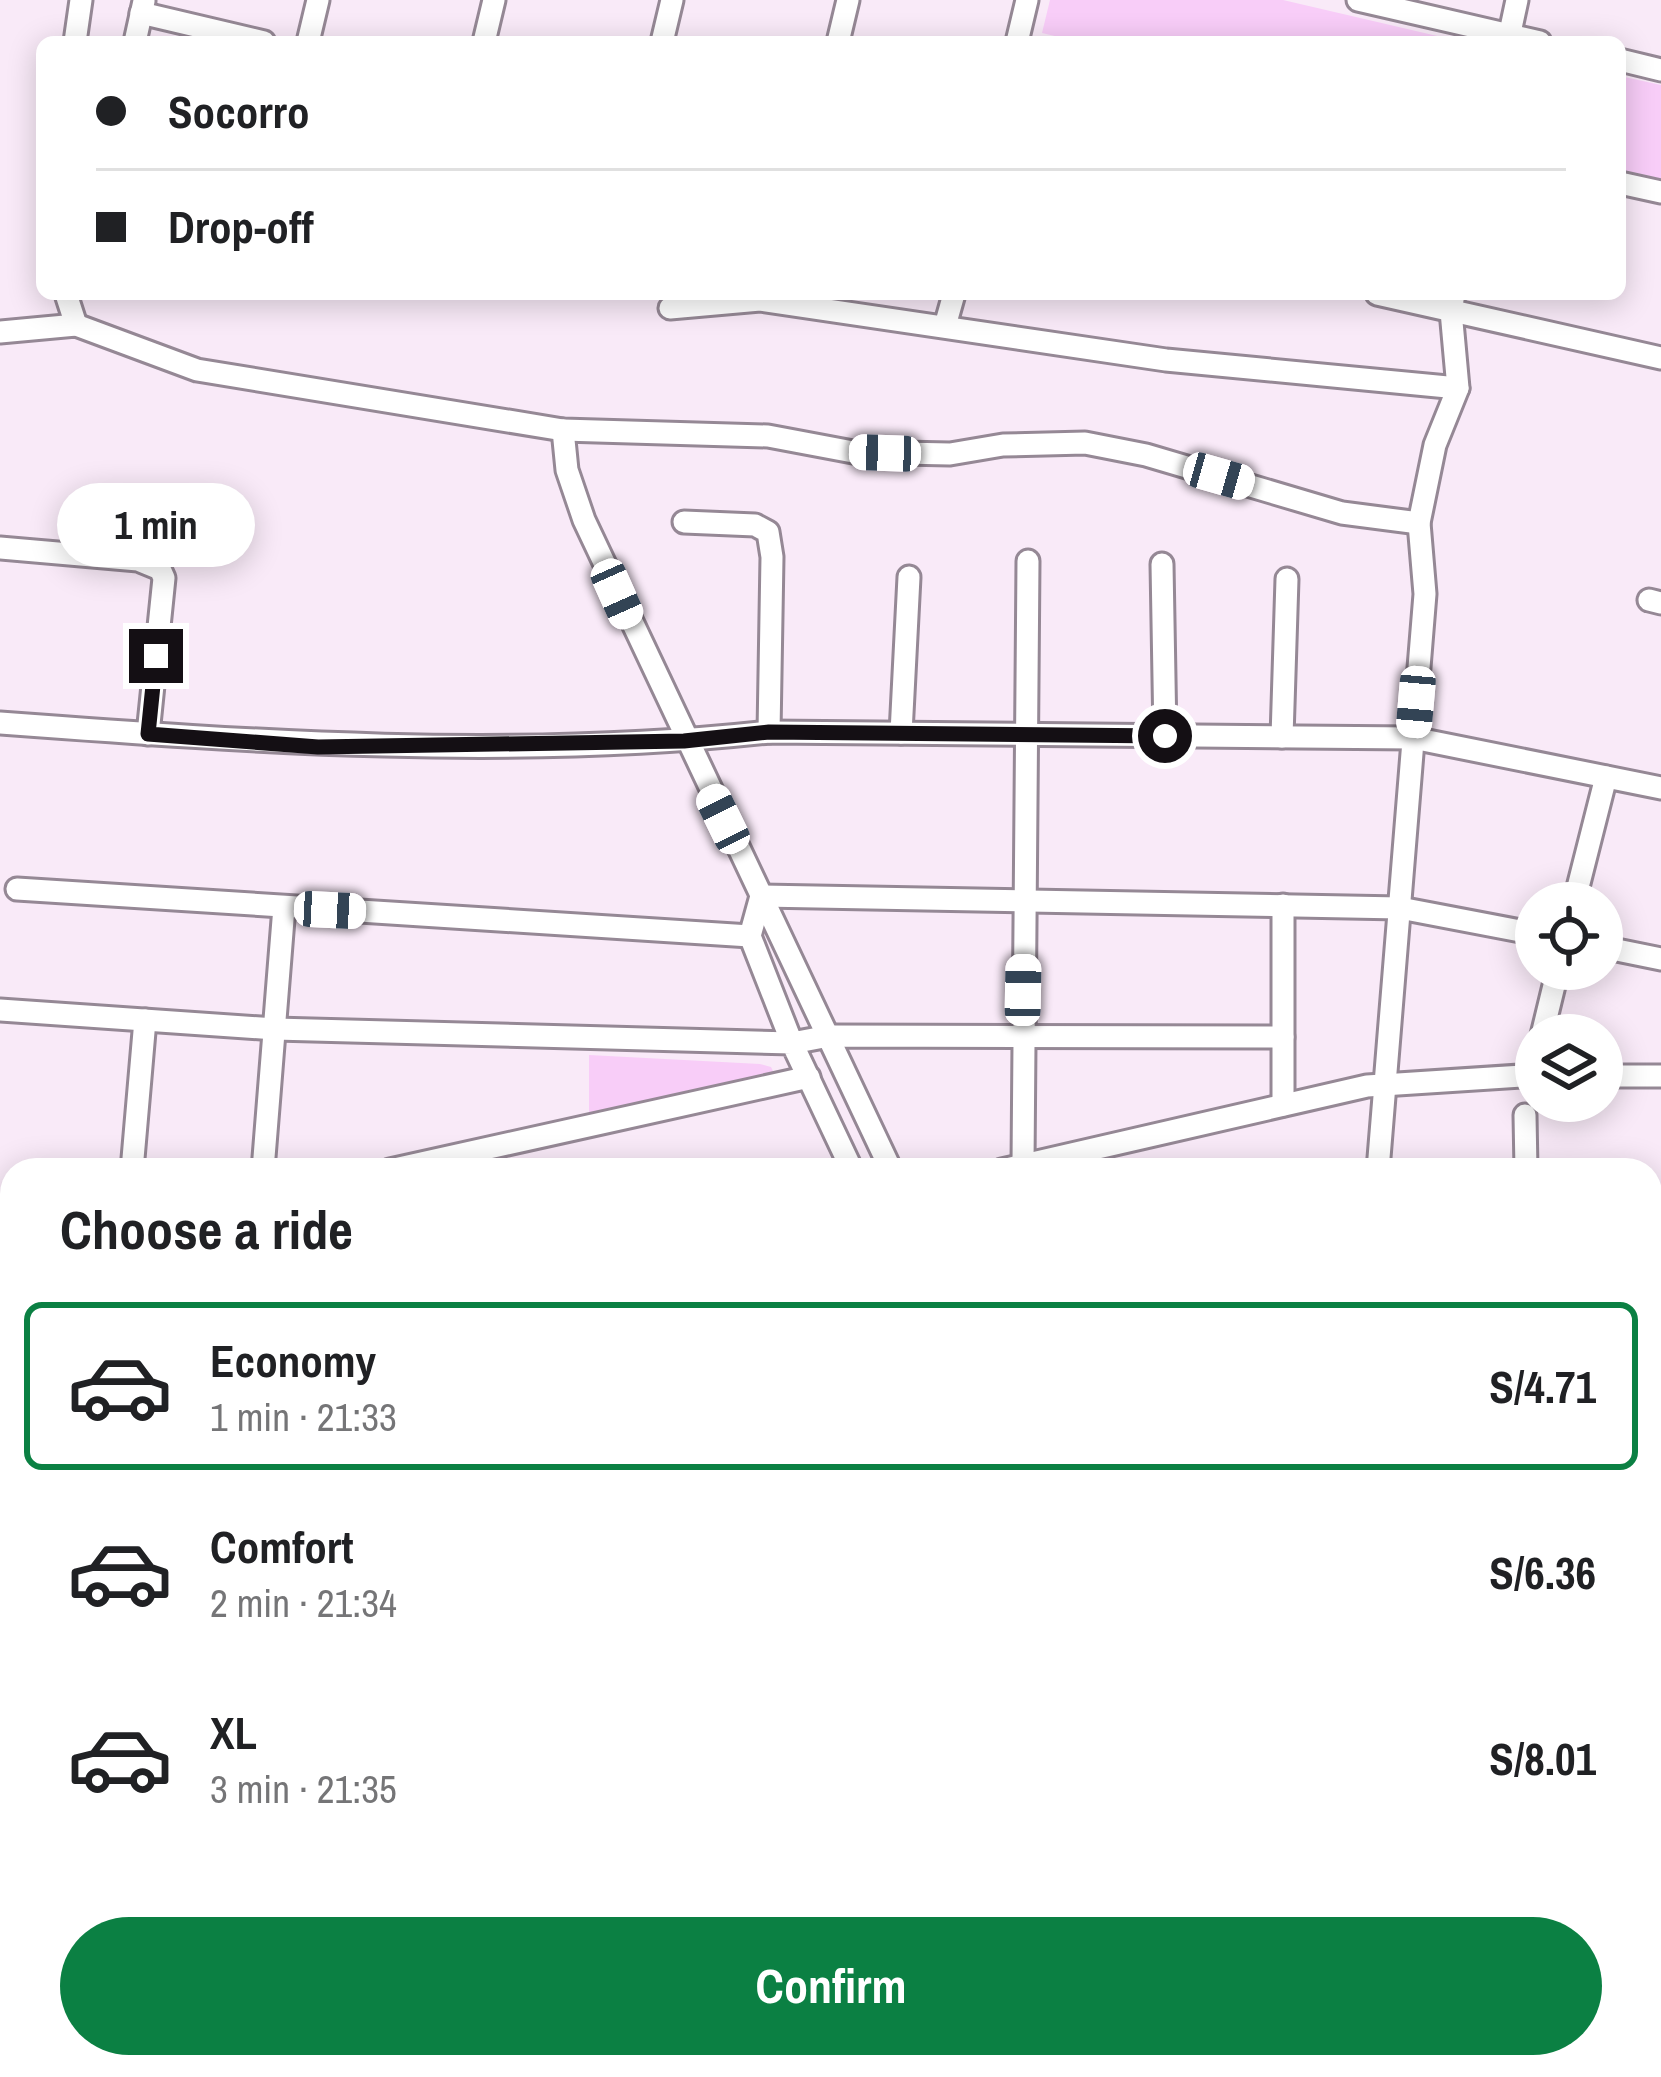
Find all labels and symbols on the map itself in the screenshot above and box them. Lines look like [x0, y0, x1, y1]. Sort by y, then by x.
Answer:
car [848, 434, 922, 472]
car [1179, 449, 1259, 503]
callout: 1 min [57, 482, 255, 566]
car [586, 554, 648, 634]
route end [129, 629, 183, 683]
car [1395, 665, 1437, 739]
route start [1138, 709, 1192, 763]
car [691, 779, 755, 859]
car [293, 890, 367, 930]
car [1004, 954, 1042, 1026]

